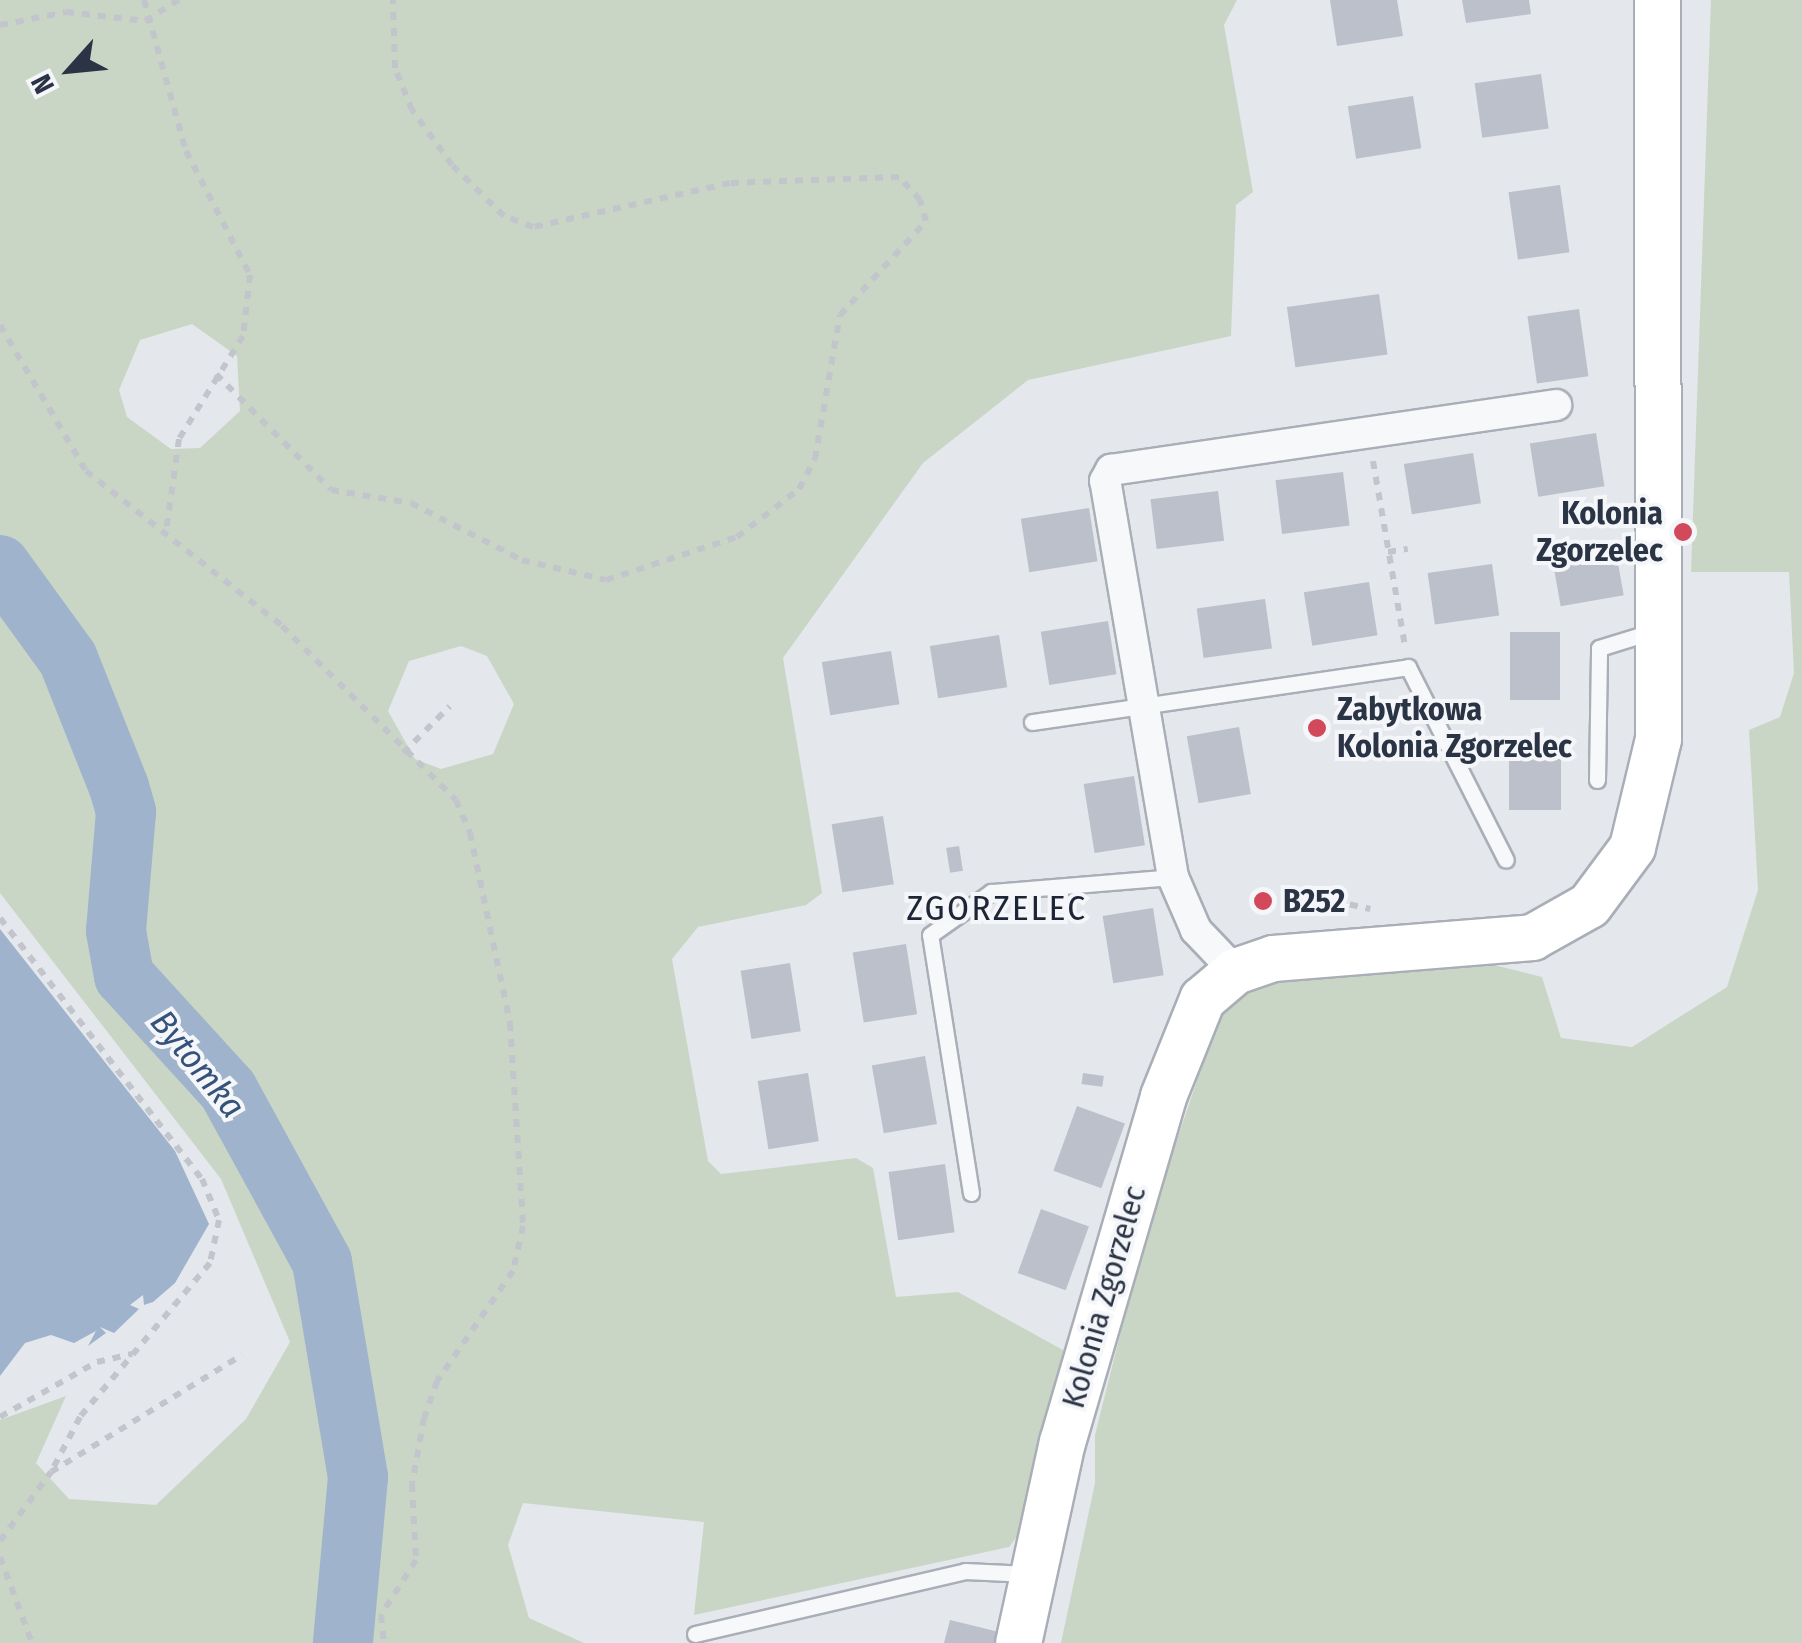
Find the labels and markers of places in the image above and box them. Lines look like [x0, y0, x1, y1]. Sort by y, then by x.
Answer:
place label: Kolonia Zgorzelec [1536, 495, 1663, 570]
marker: Kolonia Zgorzelec [1672, 521, 1694, 543]
place label: Zabytkowa Kolonia Zgorzelec [1337, 691, 1572, 766]
marker: Zabytkowa Kolonia Zgorzelec [1306, 717, 1328, 739]
place label: B252 [1283, 882, 1345, 920]
marker: B252 [1252, 890, 1274, 912]

